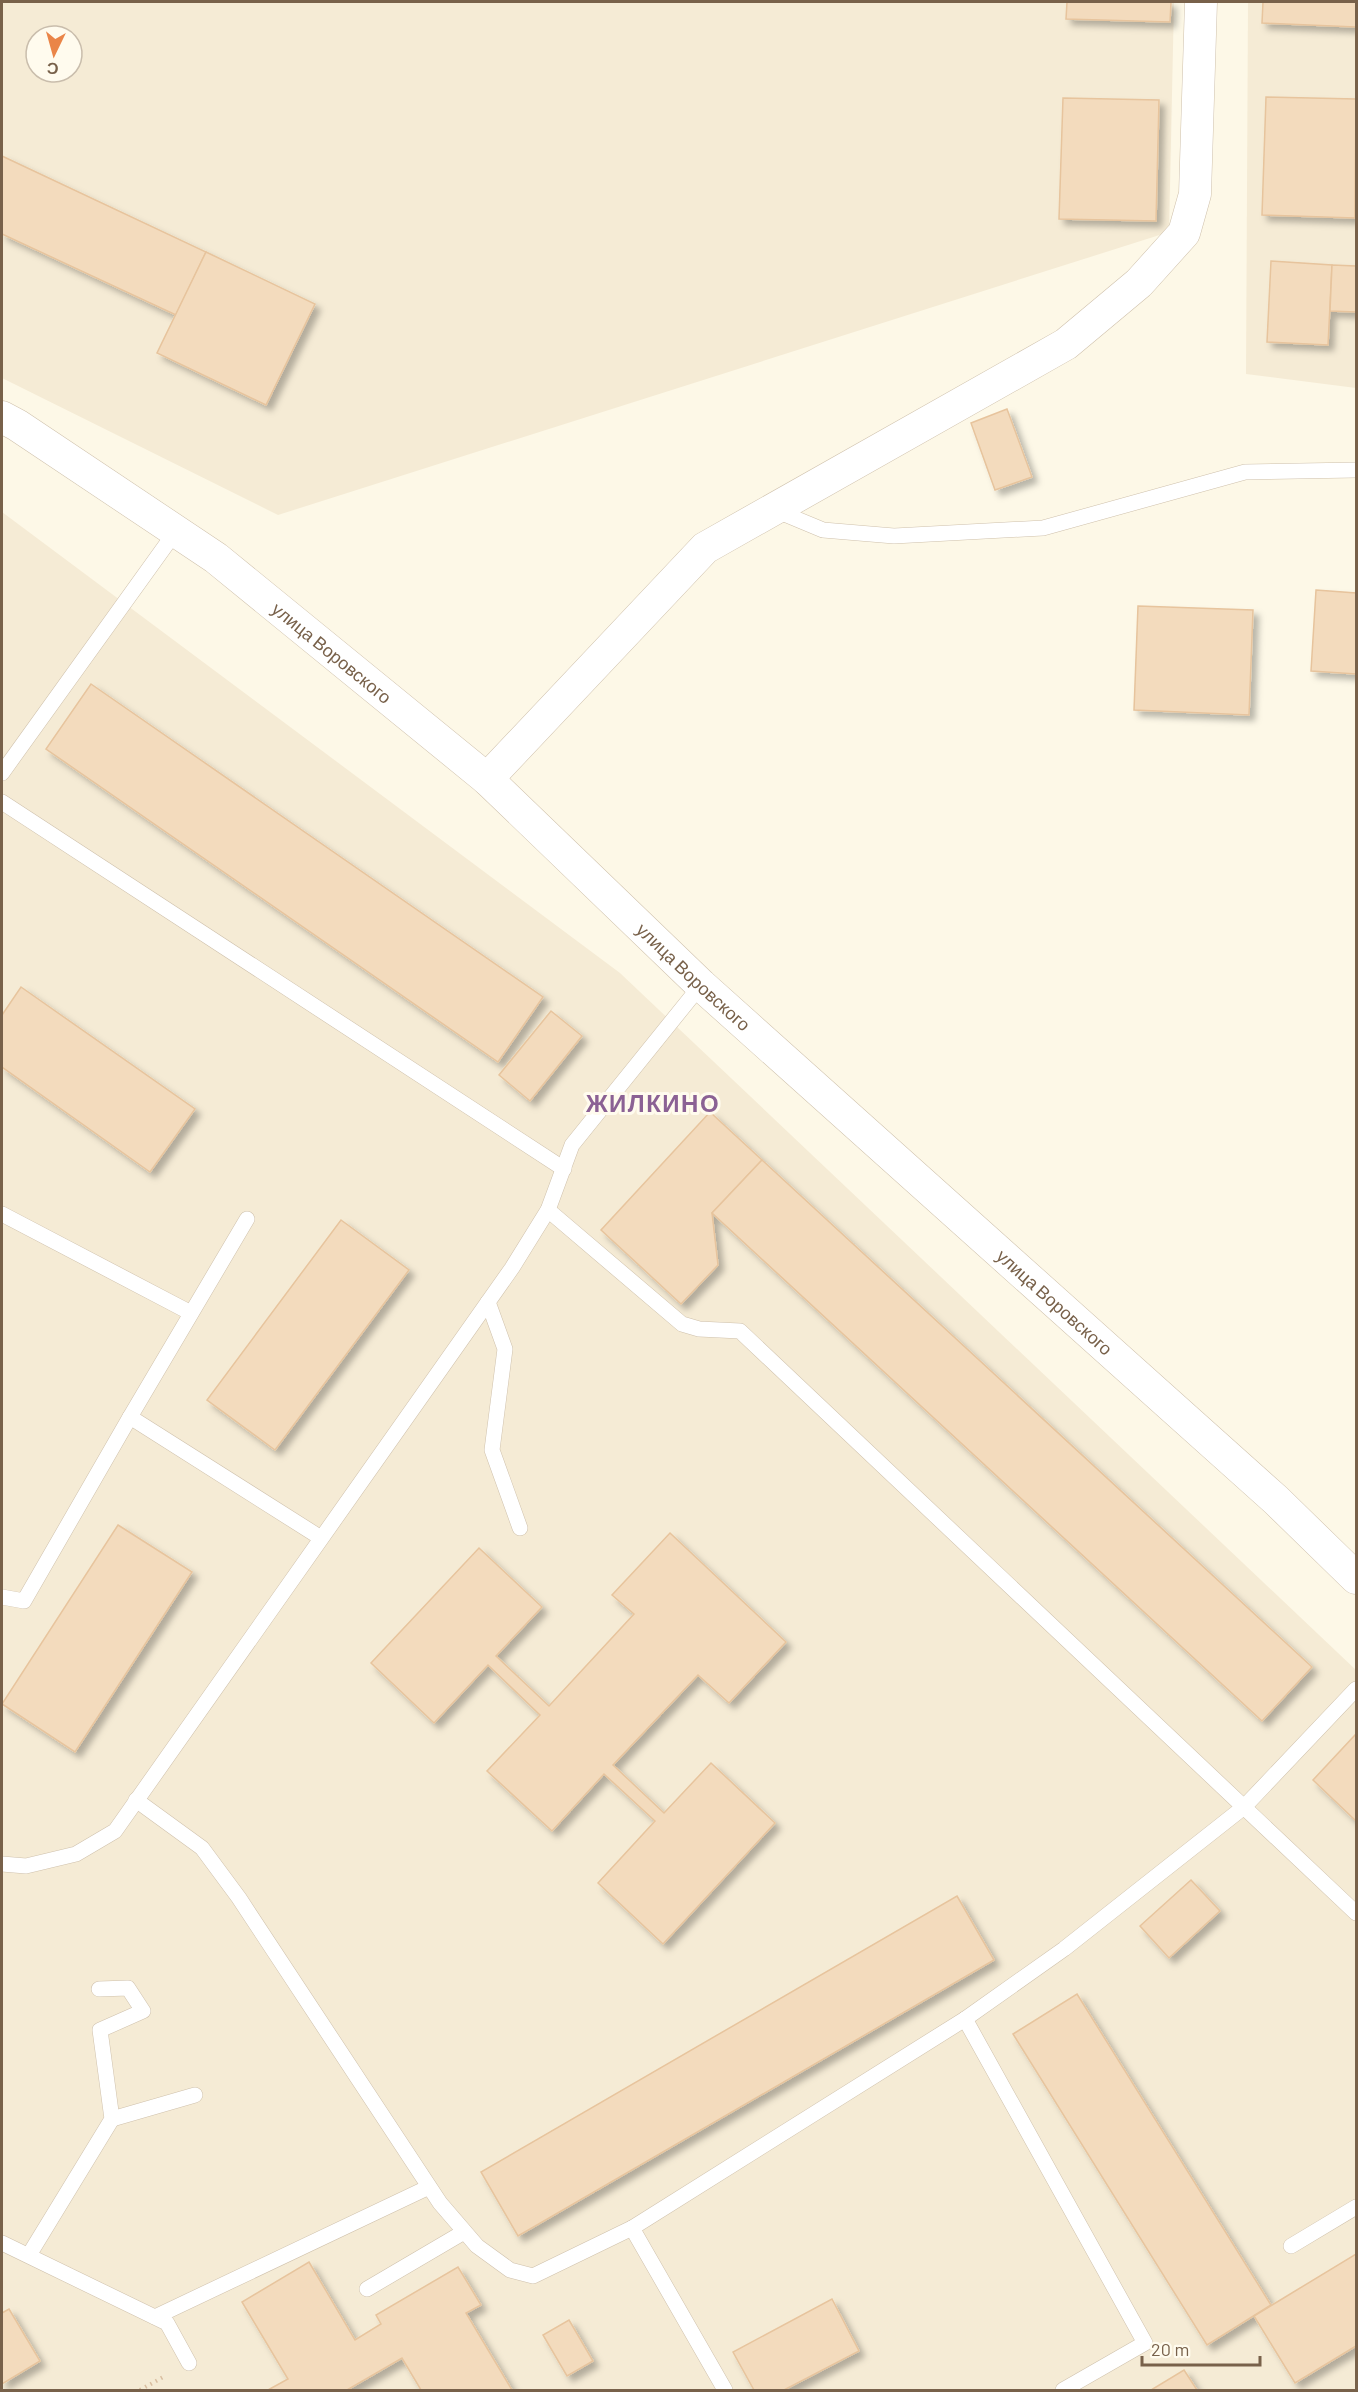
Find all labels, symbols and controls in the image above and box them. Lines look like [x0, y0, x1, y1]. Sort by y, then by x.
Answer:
north arrow [24, 24, 84, 84]
text: С [46, 59, 59, 79]
street label: улица Воровского [268, 597, 396, 708]
street label: улица Воровского [632, 918, 755, 1035]
district label: ЖИЛКИНО [585, 1088, 720, 1117]
street label: улица Воровского [992, 1244, 1117, 1359]
scale bar [1142, 2329, 1260, 2367]
text: 20 m [1151, 2338, 1189, 2360]

